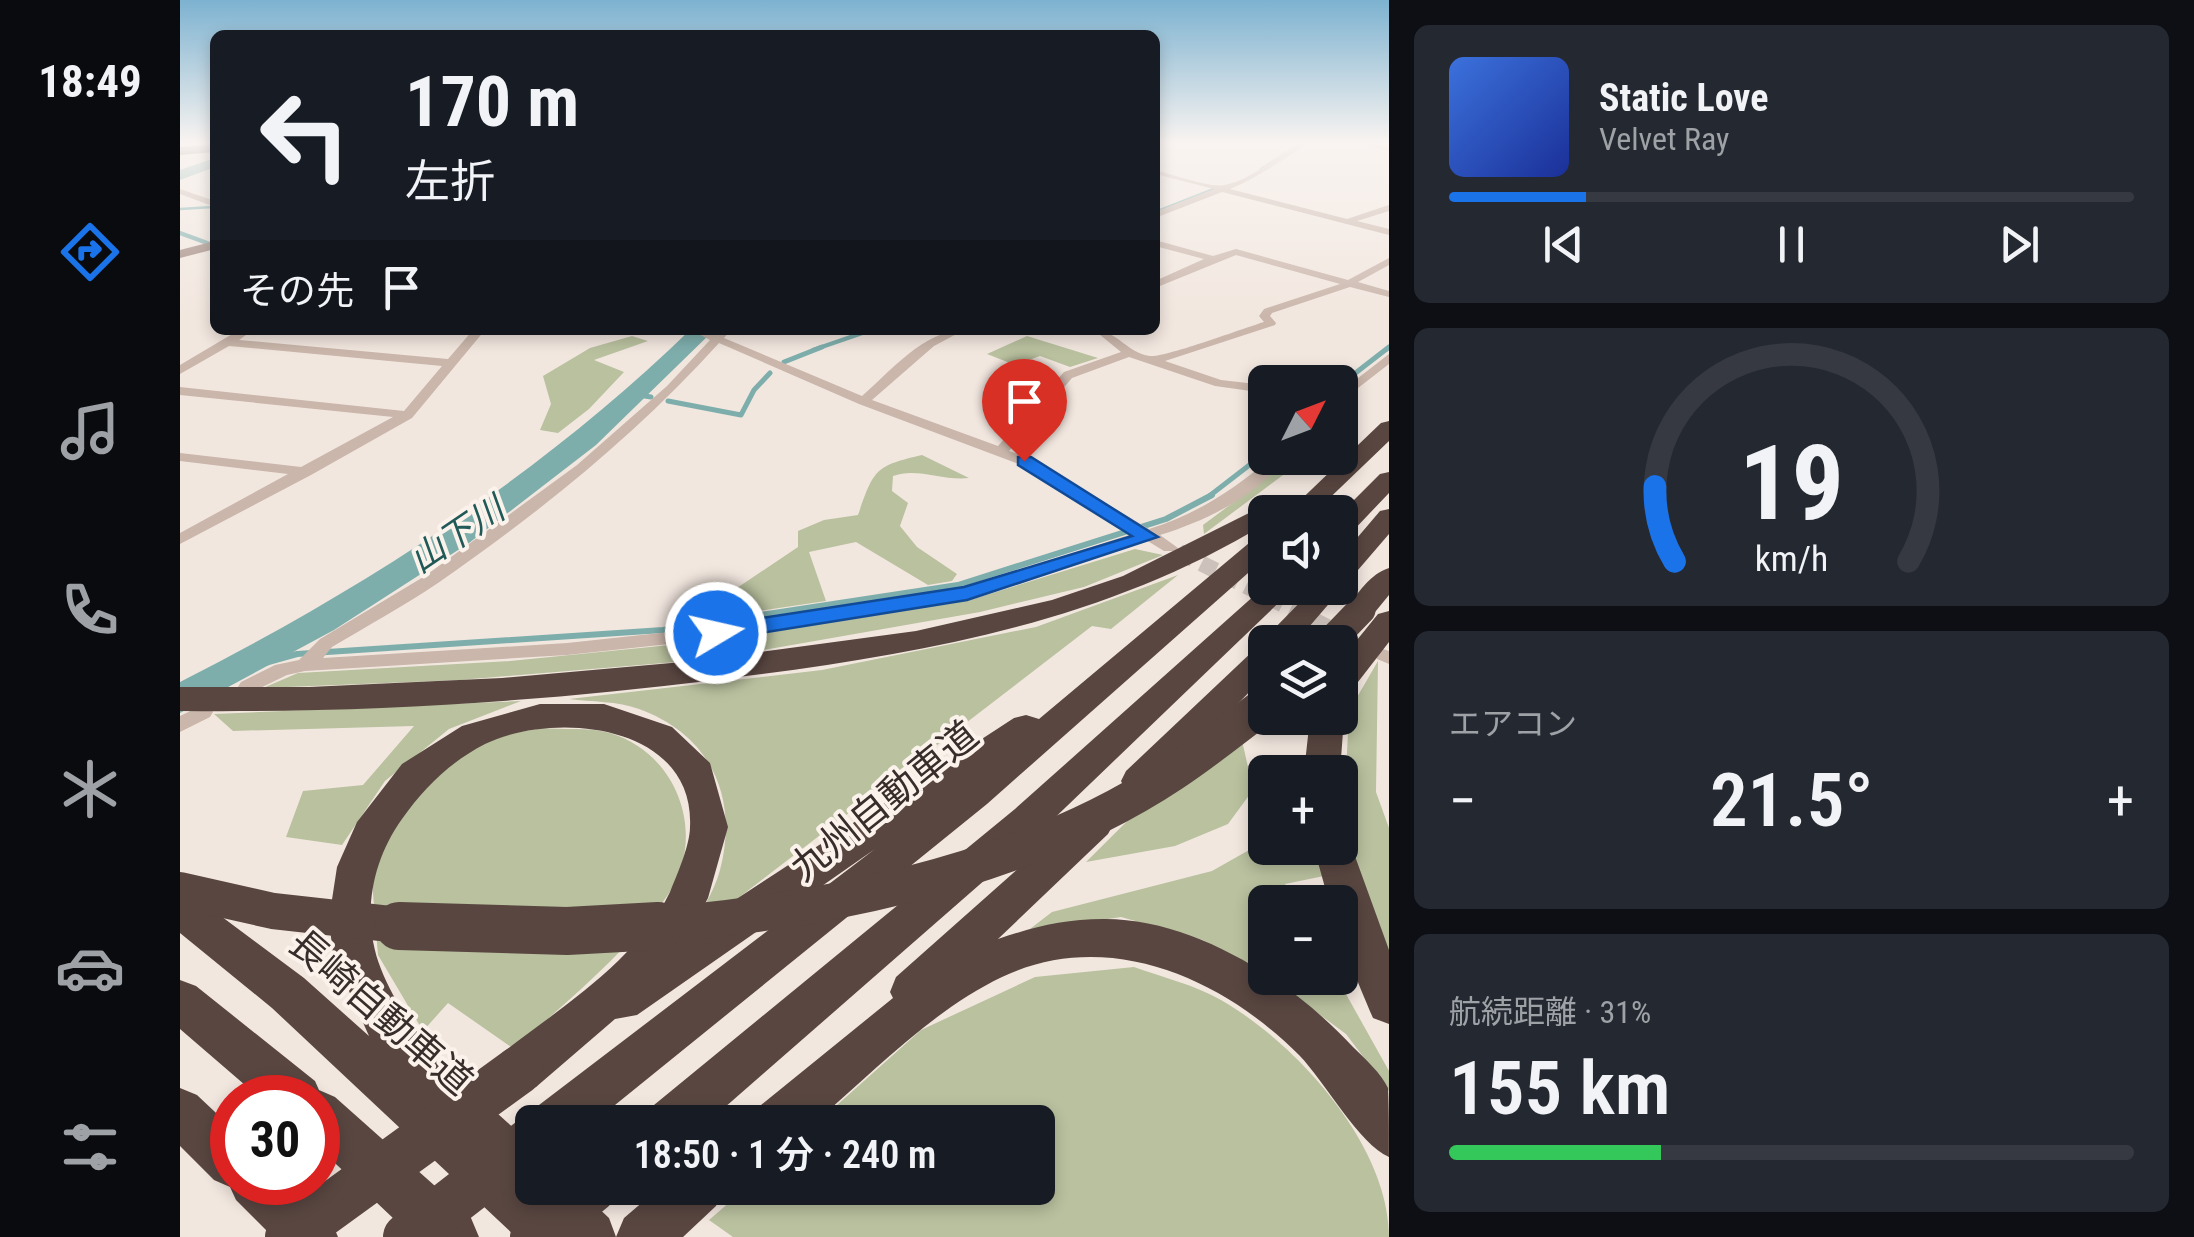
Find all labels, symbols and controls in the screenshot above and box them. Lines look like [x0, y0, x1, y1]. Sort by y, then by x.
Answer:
text: 18:49 [38, 55, 142, 108]
text: 170 m [405, 61, 579, 143]
icon: left [240, 70, 370, 200]
text: Static Love [1599, 76, 1768, 120]
text: Velvet Ray [1599, 120, 1729, 158]
text: 左折 [405, 155, 495, 208]
icon: directions [55, 217, 125, 287]
icon: previous [1536, 217, 1591, 272]
icon: pause [1764, 217, 1819, 272]
icon: next [1992, 217, 2047, 272]
icon: arrive [374, 260, 429, 315]
text: その先 [240, 269, 354, 313]
pin [982, 359, 1067, 462]
north arrow [1248, 365, 1358, 475]
map controls [1248, 365, 1358, 995]
icon: arrive [997, 374, 1052, 429]
icon: music [55, 396, 125, 466]
text: 19 [1739, 423, 1844, 544]
water label: 山下川 [402, 486, 515, 581]
button: sound [1248, 495, 1358, 605]
text: km/h [1755, 538, 1828, 580]
icon: phone [55, 575, 125, 645]
position arrow [664, 581, 768, 685]
button: layers [1248, 625, 1358, 735]
text: エアコン [1449, 705, 1577, 743]
street label: 九州自動車道 [782, 712, 986, 890]
icon: climate [55, 754, 125, 824]
button: + [1248, 755, 1358, 865]
text: 21.5° [1710, 756, 1873, 844]
text: − [1449, 769, 1477, 833]
text: + [2107, 769, 2134, 833]
button: − [1248, 885, 1358, 995]
street label: 長崎自動車道 [281, 921, 481, 1103]
icon: car [55, 933, 125, 1003]
text: 航続距離 · 31% [1449, 993, 1651, 1031]
text: 155 km [1449, 1044, 1671, 1132]
speed limit sign: 30 [210, 1075, 340, 1205]
icon: filters [55, 1112, 125, 1182]
text: 18:50 · 1 分 · 240 m [634, 1133, 936, 1177]

